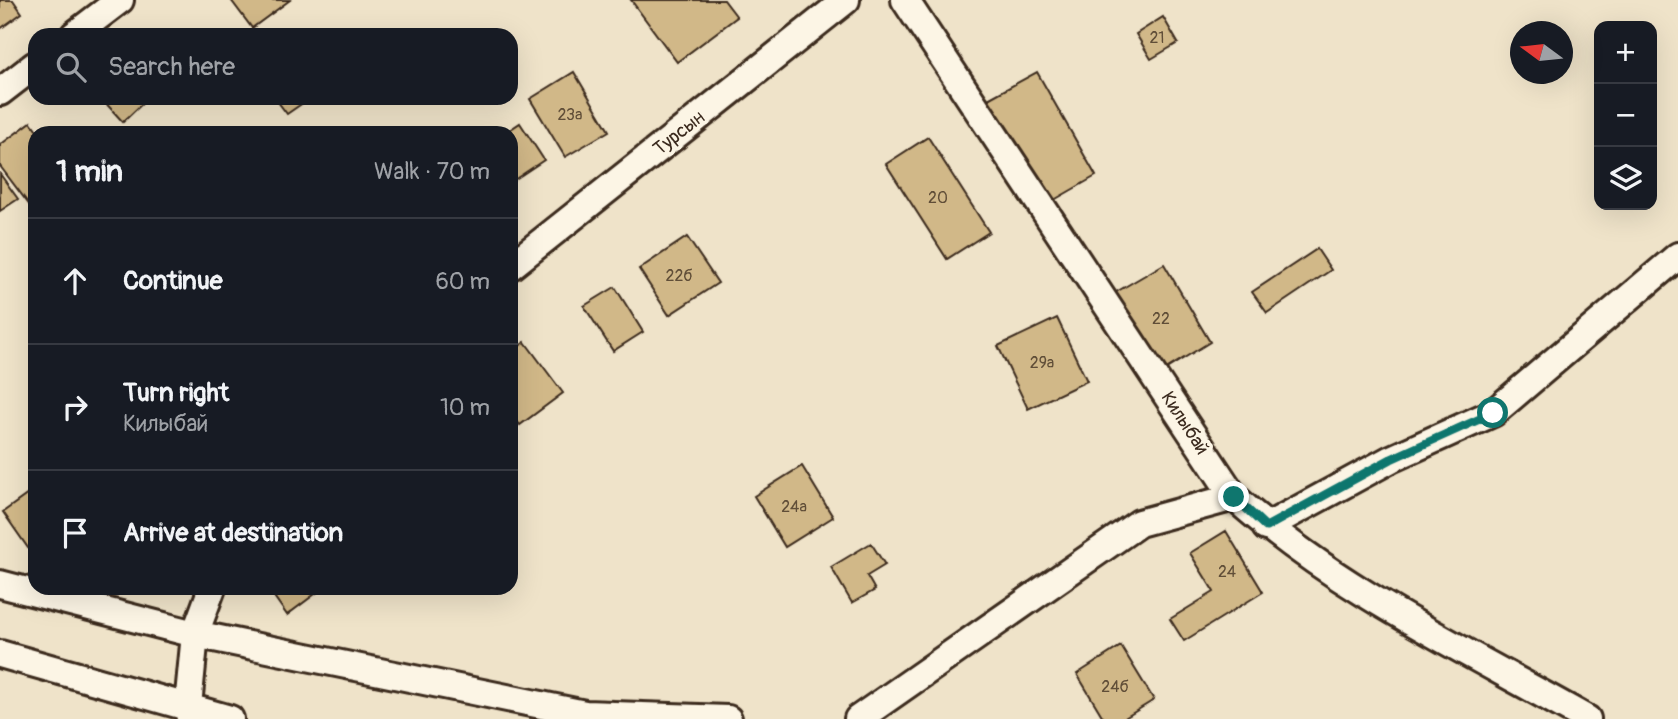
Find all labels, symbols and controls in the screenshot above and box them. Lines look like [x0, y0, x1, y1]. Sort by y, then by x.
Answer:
north arrow [1510, 21, 1573, 84]
map controls [1594, 21, 1657, 210]
button: + [1594, 21, 1657, 84]
search box [28, 28, 518, 105]
house number: 21 [1149, 28, 1165, 48]
icon: search [52, 48, 90, 86]
text: Search here [108, 51, 235, 83]
button: − [1594, 84, 1657, 147]
house number: 23а [558, 105, 582, 125]
street label: Турсын [648, 105, 710, 161]
button: layers [1594, 147, 1657, 210]
text: 1 min [56, 153, 123, 190]
text: Walk · 70 m [374, 157, 490, 186]
house number: 20 [928, 188, 948, 208]
icon: ahead [56, 262, 94, 300]
text: Continue [123, 265, 223, 297]
house number: 22б [665, 266, 693, 286]
text: 60 m [435, 267, 490, 296]
house number: 22 [1152, 309, 1170, 329]
house number: 29а [1030, 353, 1054, 373]
text: Turn right [123, 377, 229, 409]
street label: Килыбай [1156, 387, 1214, 459]
icon: right [56, 388, 94, 426]
text: 10 m [440, 393, 490, 422]
route start [1477, 397, 1508, 428]
text: Килыбай [123, 409, 208, 438]
route end [1218, 481, 1249, 512]
house number: 24а [781, 497, 807, 517]
icon: arrive [56, 514, 94, 552]
text: Arrive at destination [123, 517, 343, 549]
house number: 24 [1218, 562, 1236, 582]
house number: 24б [1101, 677, 1129, 697]

